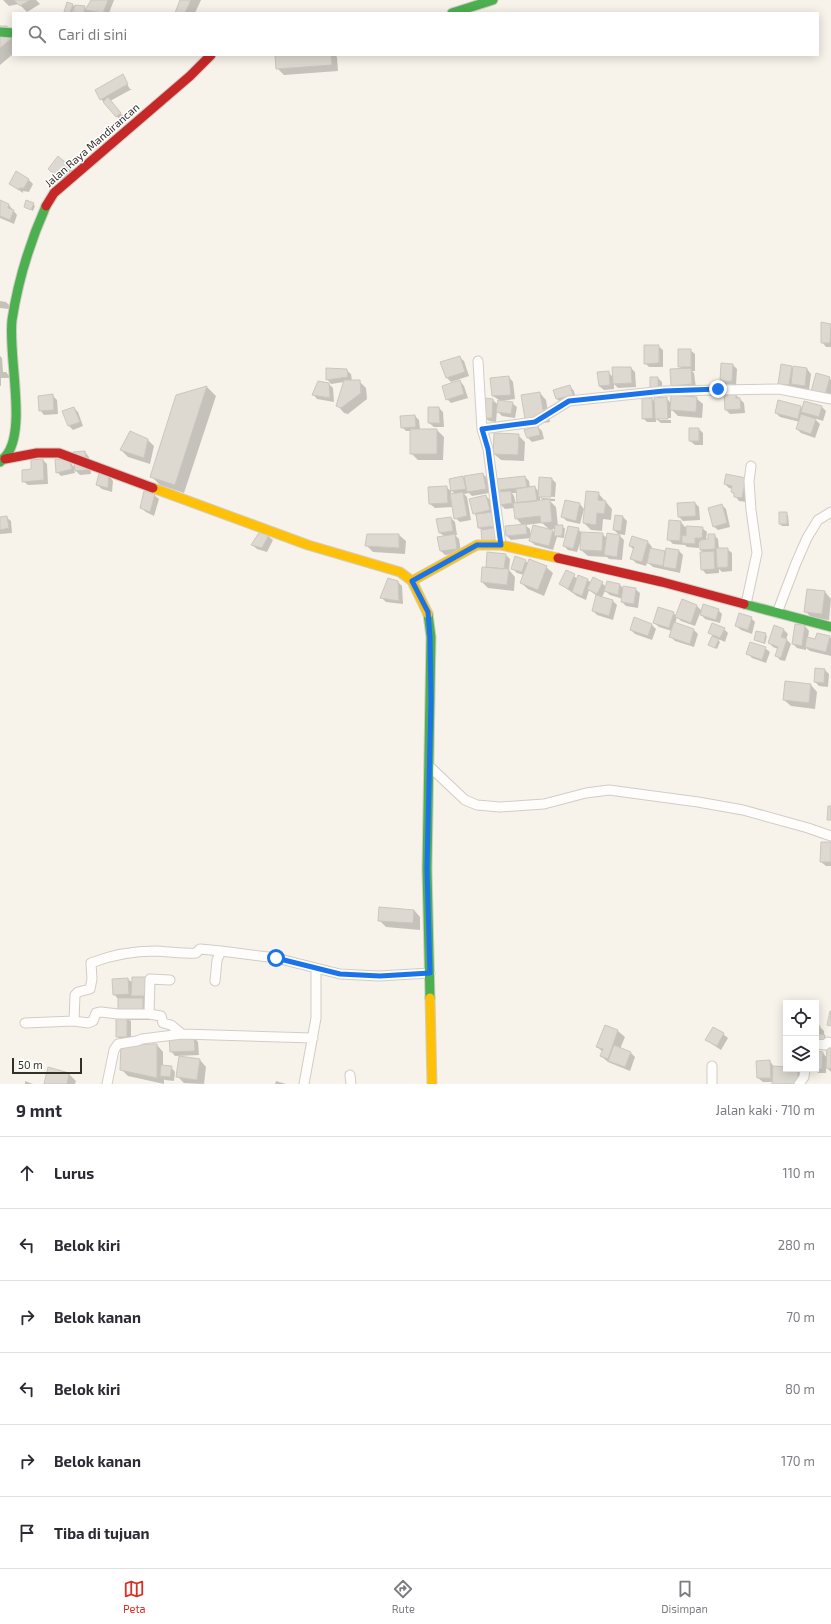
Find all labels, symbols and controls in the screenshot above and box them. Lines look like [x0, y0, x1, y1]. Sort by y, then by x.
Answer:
search box [12, 12, 819, 56]
icon: search [26, 23, 48, 45]
text: Cari di sini [58, 25, 127, 43]
street label: Jalan Raya Mandirancan [42, 100, 142, 189]
route end [709, 380, 727, 398]
route start [267, 949, 285, 967]
map controls [783, 1000, 819, 1072]
button: locate [783, 1000, 819, 1036]
button: layers [783, 1036, 819, 1072]
scale bar [12, 1056, 82, 1075]
text: 50 m [18, 1058, 43, 1071]
text: 9 mnt [16, 1100, 62, 1120]
text: Jalan kaki · 710 m [716, 1102, 815, 1118]
icon: ahead [16, 1162, 38, 1184]
text: Lurus [54, 1164, 94, 1182]
text: 110 m [783, 1165, 815, 1181]
icon: left [16, 1234, 38, 1256]
text: Belok kiri [54, 1236, 120, 1254]
text: 280 m [778, 1237, 815, 1253]
icon: right [16, 1306, 38, 1328]
text: Belok kanan [54, 1308, 141, 1326]
text: 70 m [786, 1309, 815, 1325]
icon: left [16, 1378, 38, 1400]
text: Belok kiri [54, 1380, 120, 1398]
text: 80 m [785, 1381, 815, 1397]
icon: right [16, 1450, 38, 1472]
text: Belok kanan [54, 1452, 141, 1470]
text: 170 m [781, 1453, 815, 1469]
icon: arrive [16, 1522, 38, 1544]
text: Tiba di tujuan [54, 1524, 150, 1542]
tab: Peta [123, 1578, 146, 1615]
tab: Rute [392, 1578, 415, 1615]
tab: Disimpan [661, 1578, 708, 1615]

